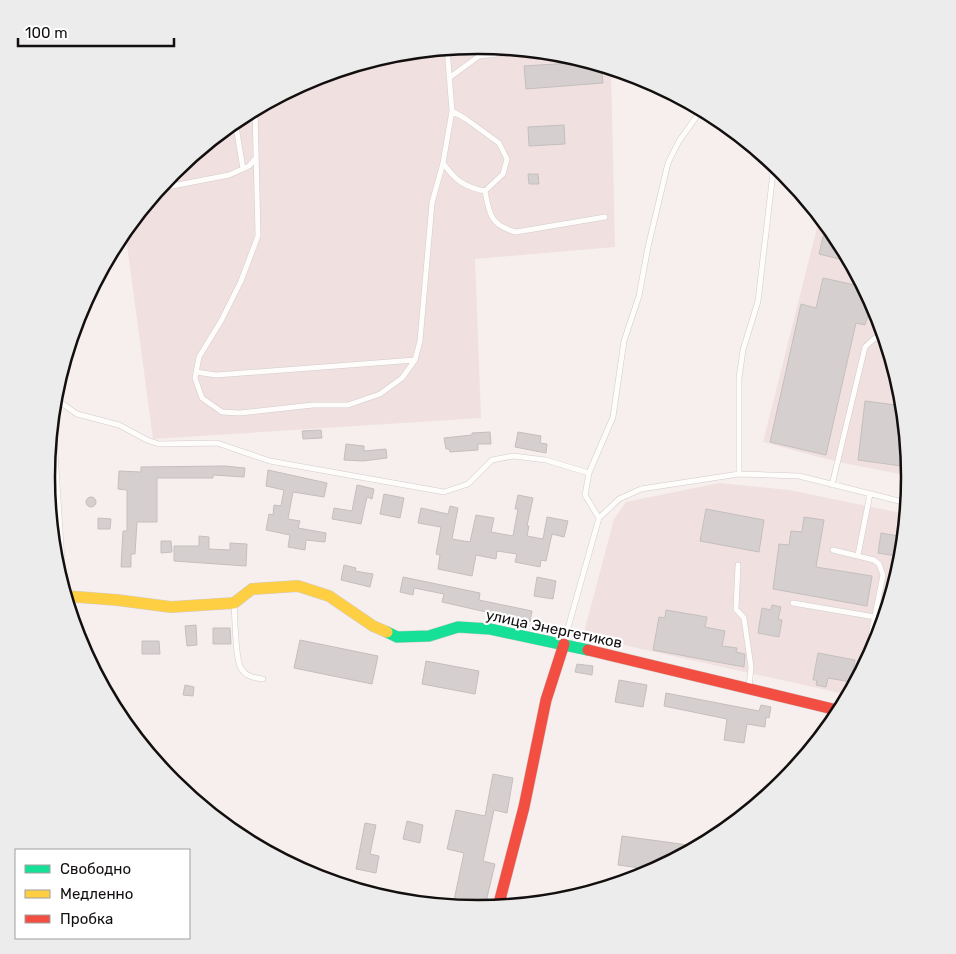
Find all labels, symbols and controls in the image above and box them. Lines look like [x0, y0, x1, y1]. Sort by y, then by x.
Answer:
scale bar [18, 15, 174, 47]
text: 100 m [25, 24, 67, 42]
street label: улица Энергетиков [484, 606, 624, 652]
legend [15, 849, 190, 939]
text: Свободно [60, 860, 131, 878]
text: Медленно [60, 885, 133, 903]
text: Пробка [60, 910, 113, 928]

